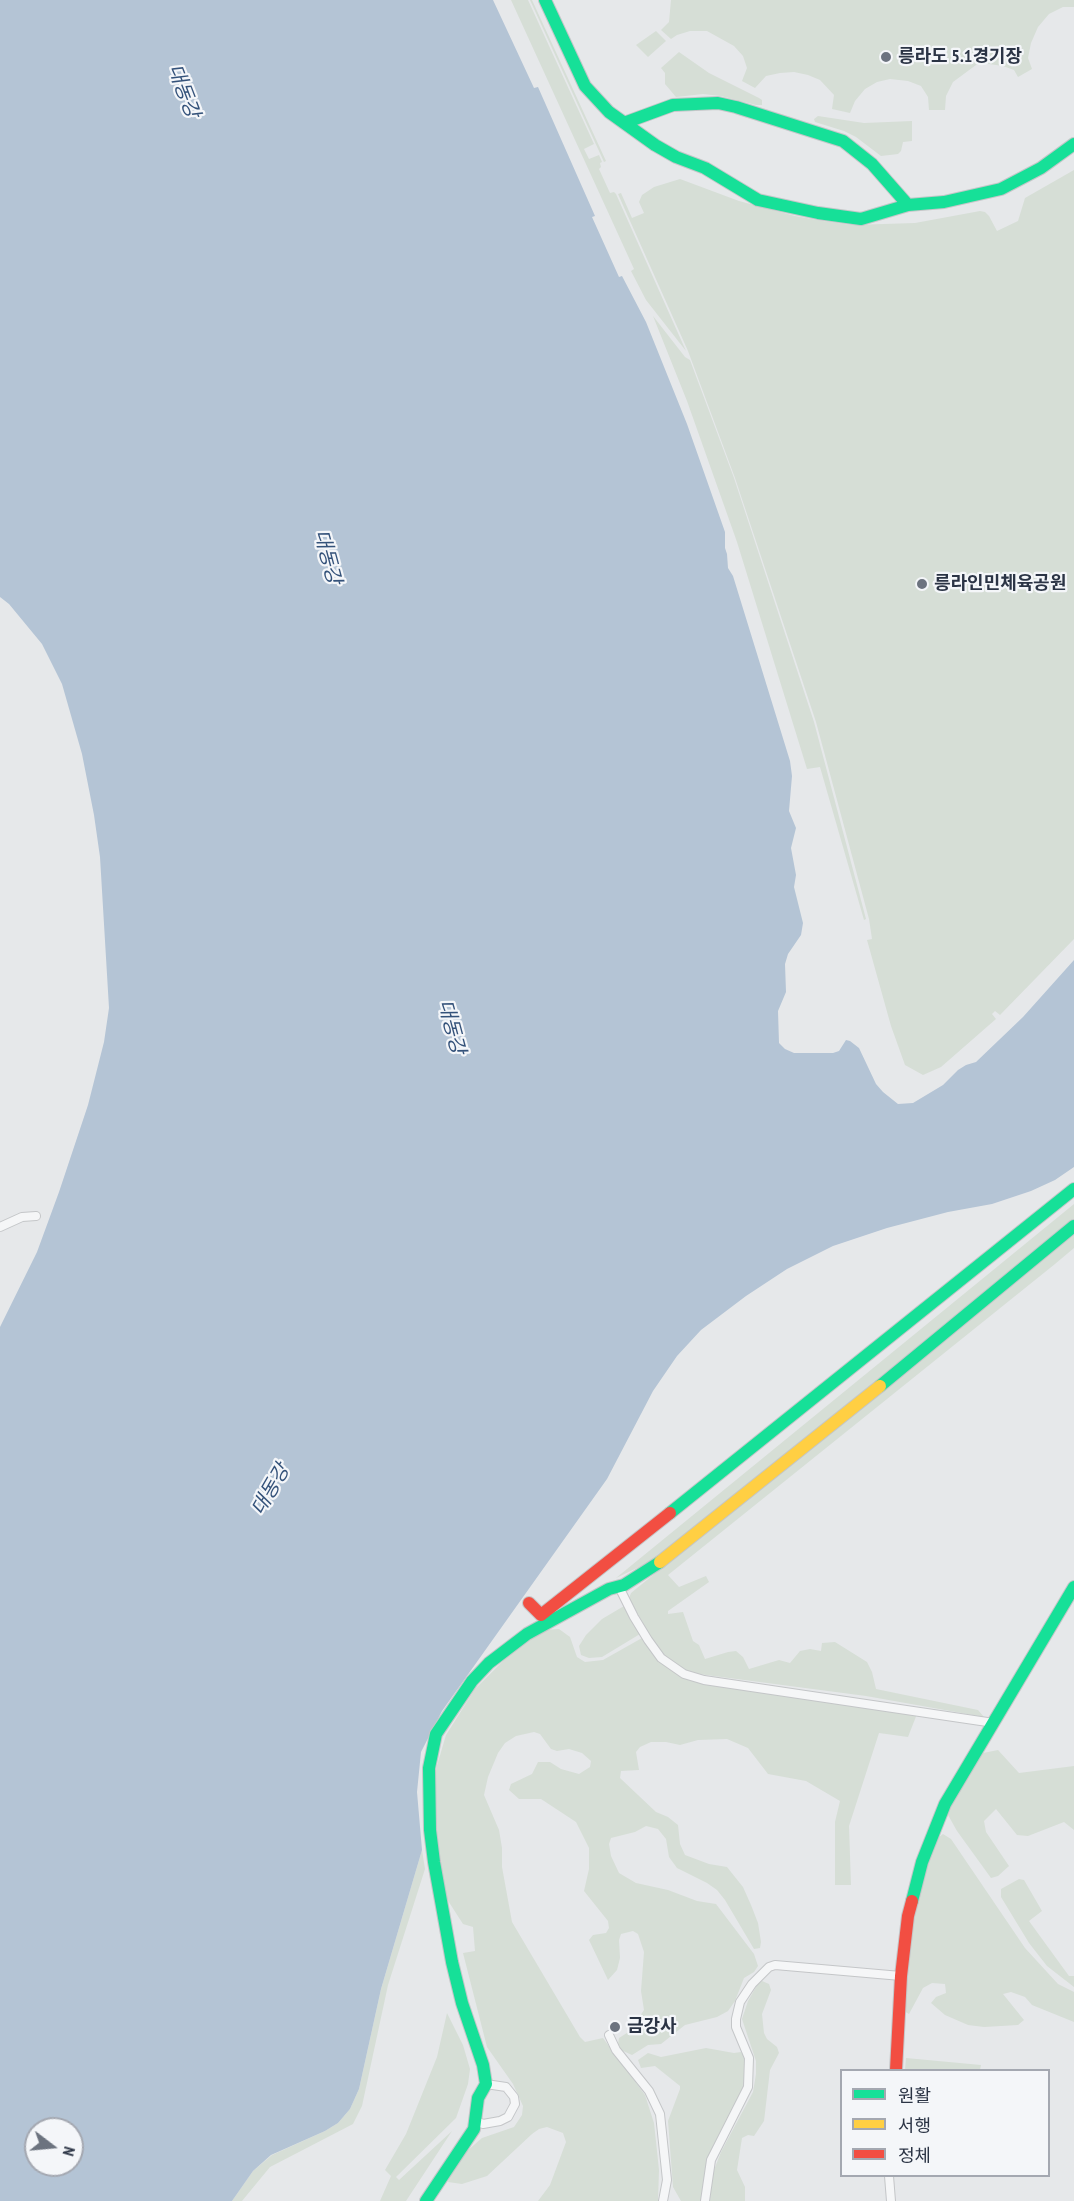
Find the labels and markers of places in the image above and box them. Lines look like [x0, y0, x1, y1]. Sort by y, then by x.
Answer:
place label: 릉라도 5.1경기장 [898, 46, 1022, 68]
marker: 릉라도 5.1경기장 [879, 50, 893, 64]
place label: 릉라인민체육공원 [934, 573, 1066, 595]
marker: 릉라인민체육공원 [915, 577, 929, 591]
place label: 금강사 [627, 2016, 677, 2038]
marker: 금강사 [608, 2020, 622, 2034]

